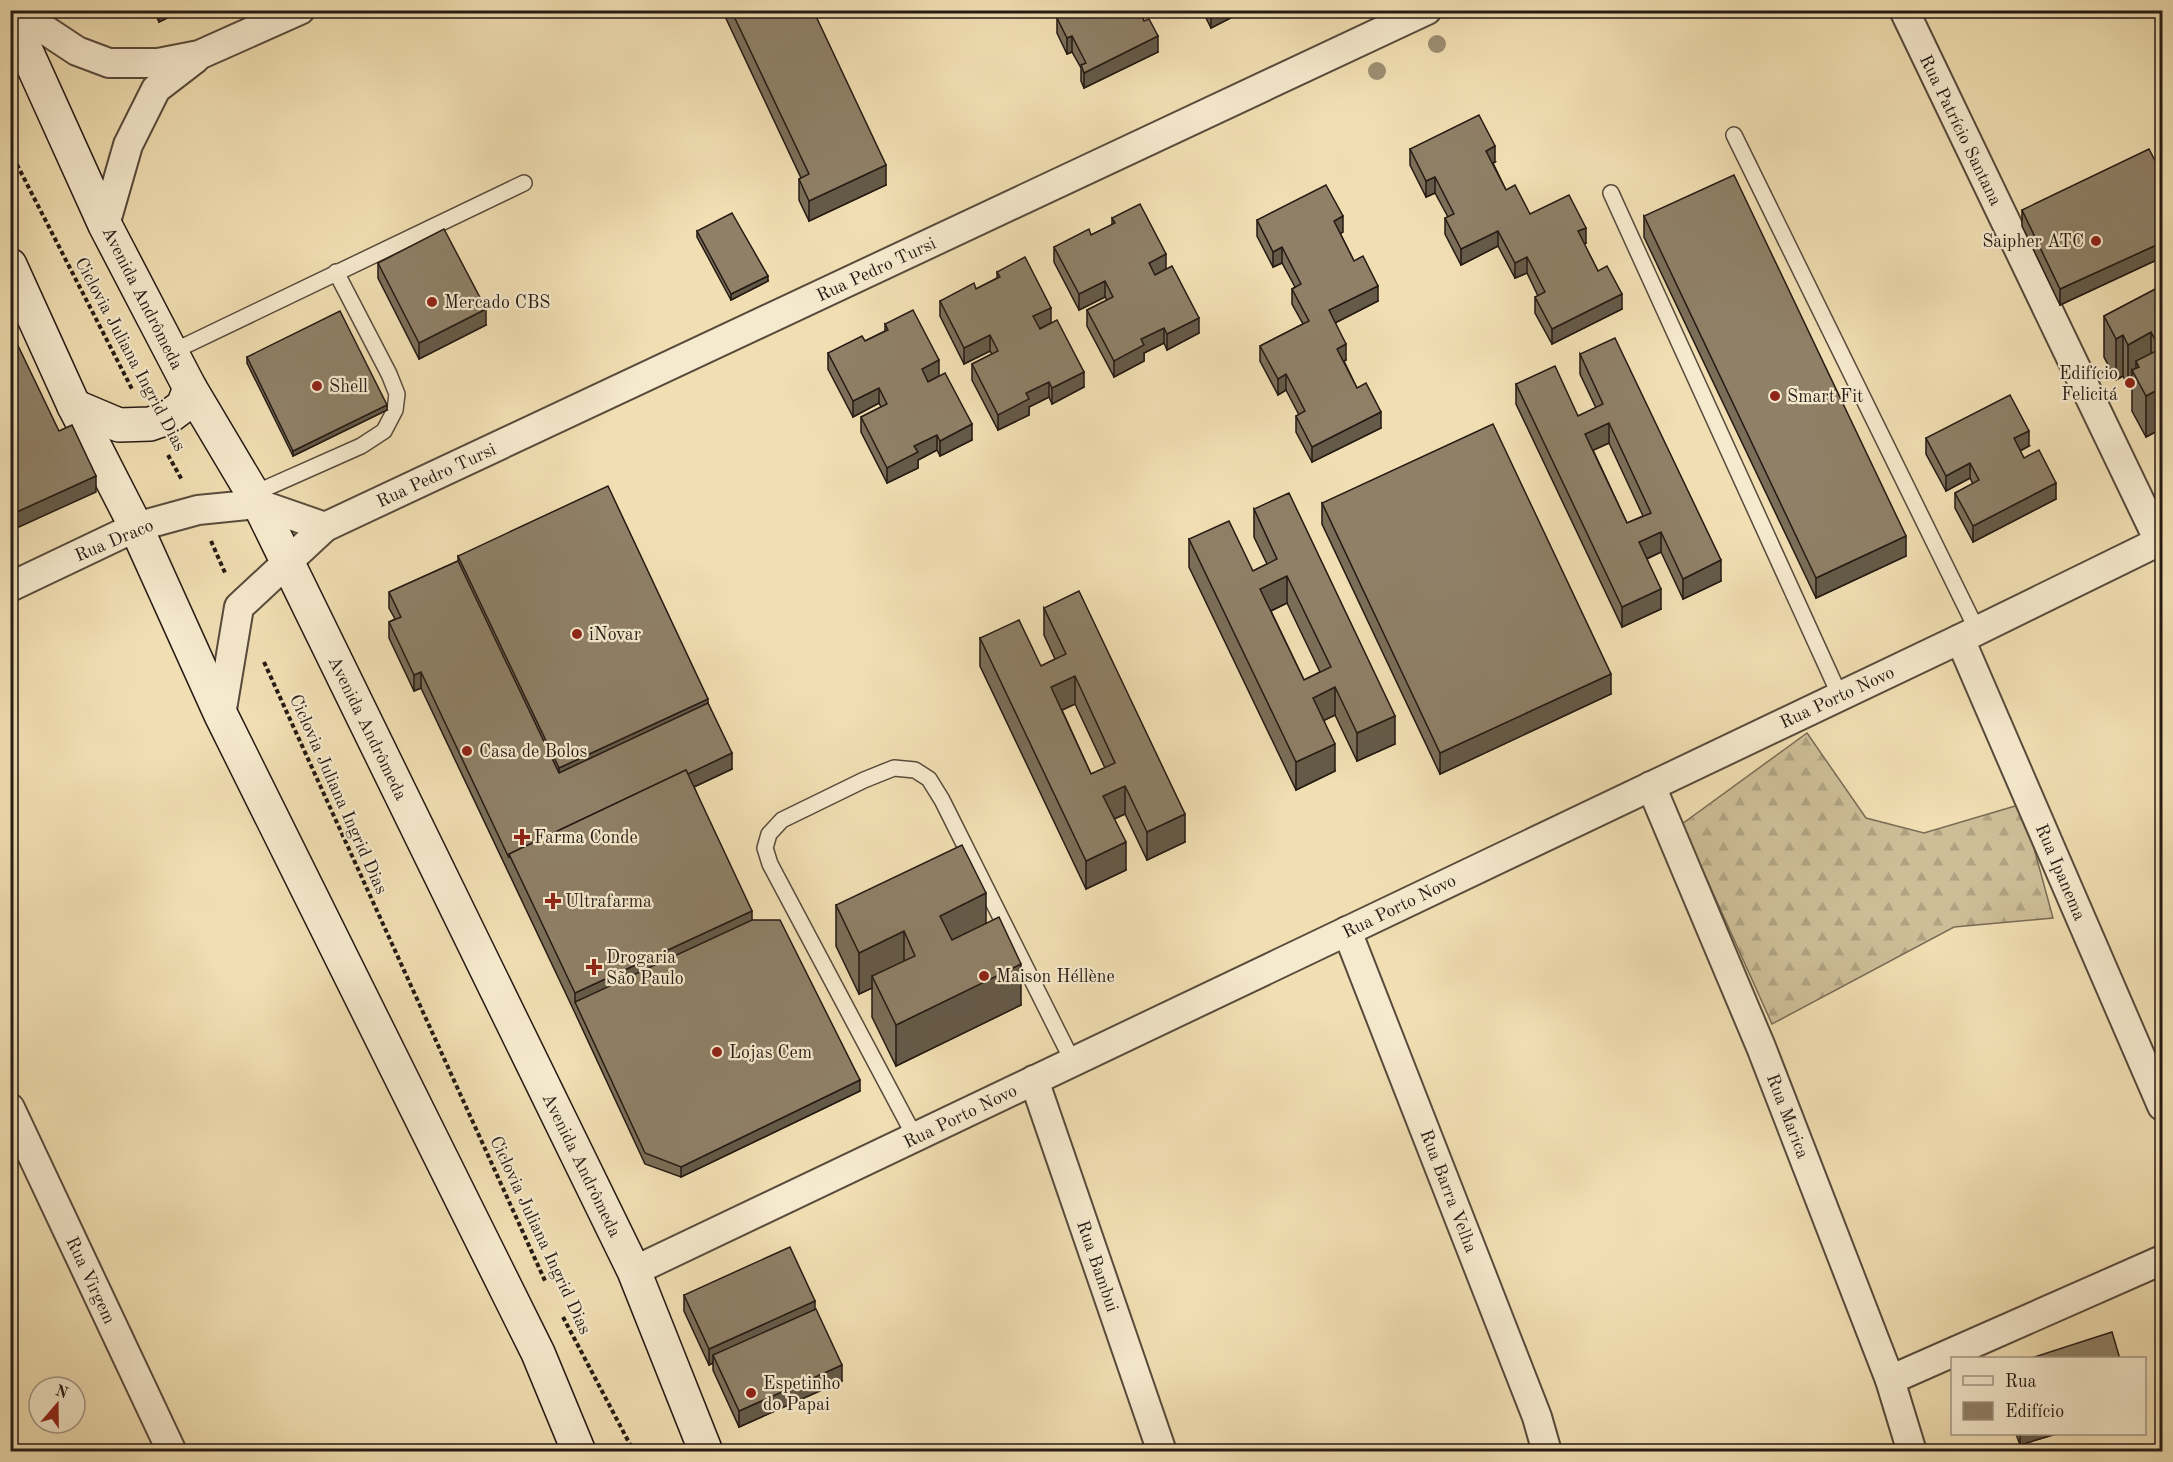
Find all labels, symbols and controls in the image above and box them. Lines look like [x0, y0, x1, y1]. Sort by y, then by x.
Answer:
street label: Rua Patrício Santana [1916, 52, 2005, 209]
street label: Avenida Andrômeda [98, 224, 186, 373]
place label: Saipher ATC [1982, 233, 2084, 251]
street label: Rua Pedro Tursi [814, 234, 939, 305]
marker: Saipher ATC [2089, 234, 2103, 248]
street label: Ciclovia Juliana Ingrid Dias [71, 255, 189, 454]
place label: Mercado CBS [444, 294, 551, 312]
marker: Mercado CBS [425, 295, 439, 309]
place label: Edifício Felicitá [2059, 365, 2118, 404]
marker: Edifício Felicitá [2123, 376, 2137, 390]
place label: Shell [329, 378, 368, 396]
marker: Shell [310, 379, 324, 393]
place label: Smart Fit [1787, 388, 1863, 406]
marker: Smart Fit [1768, 389, 1782, 403]
street label: Rua Pedro Tursi [374, 440, 499, 511]
street label: Rua Draco [72, 516, 156, 566]
place label: iNovar [589, 626, 642, 644]
marker: iNovar [570, 627, 584, 641]
street label: Avenida Andrômeda [324, 654, 410, 803]
street label: Rua Porto Novo [1777, 664, 1897, 732]
street label: Ciclovia Juliana Ingrid Dias [286, 692, 390, 897]
place label: Casa de Bolos [479, 743, 588, 761]
marker: Casa de Bolos [460, 744, 474, 758]
street label: Rua Ipanema [2032, 821, 2089, 923]
place label: Farma Conde [534, 829, 638, 847]
marker: Farma Conde [515, 830, 529, 844]
street label: Rua Porto Novo [1340, 872, 1459, 942]
place label: Ultrafarma [565, 893, 652, 911]
marker: Ultrafarma [546, 894, 560, 908]
place label: Drogaria São Paulo [606, 949, 684, 988]
marker: Drogaria São Paulo [587, 960, 601, 974]
place label: Maison Héllène [996, 968, 1115, 986]
marker: Maison Héllène [977, 969, 991, 983]
place label: Lojas Cem [729, 1044, 812, 1062]
marker: Lojas Cem [710, 1045, 724, 1059]
street label: Rua Marica [1763, 1071, 1812, 1161]
street label: Rua Porto Novo [901, 1082, 1020, 1152]
street label: Avenida Andrômeda [538, 1091, 624, 1240]
street label: Rua Barra Velha [1416, 1127, 1480, 1256]
street label: Ciclovia Juliana Ingrid Dias [486, 1133, 594, 1338]
street label: Rua Bambui [1073, 1218, 1121, 1315]
street label: Rua Virgem [62, 1234, 118, 1327]
legend [1951, 1357, 2146, 1435]
text: Rua [2005, 1373, 2036, 1391]
north arrow [27, 1375, 87, 1435]
place label: Espetinho do Papai [763, 1375, 841, 1414]
text: N [53, 1383, 71, 1403]
marker: Espetinho do Papai [744, 1386, 758, 1400]
text: Edifício [2005, 1403, 2064, 1421]

